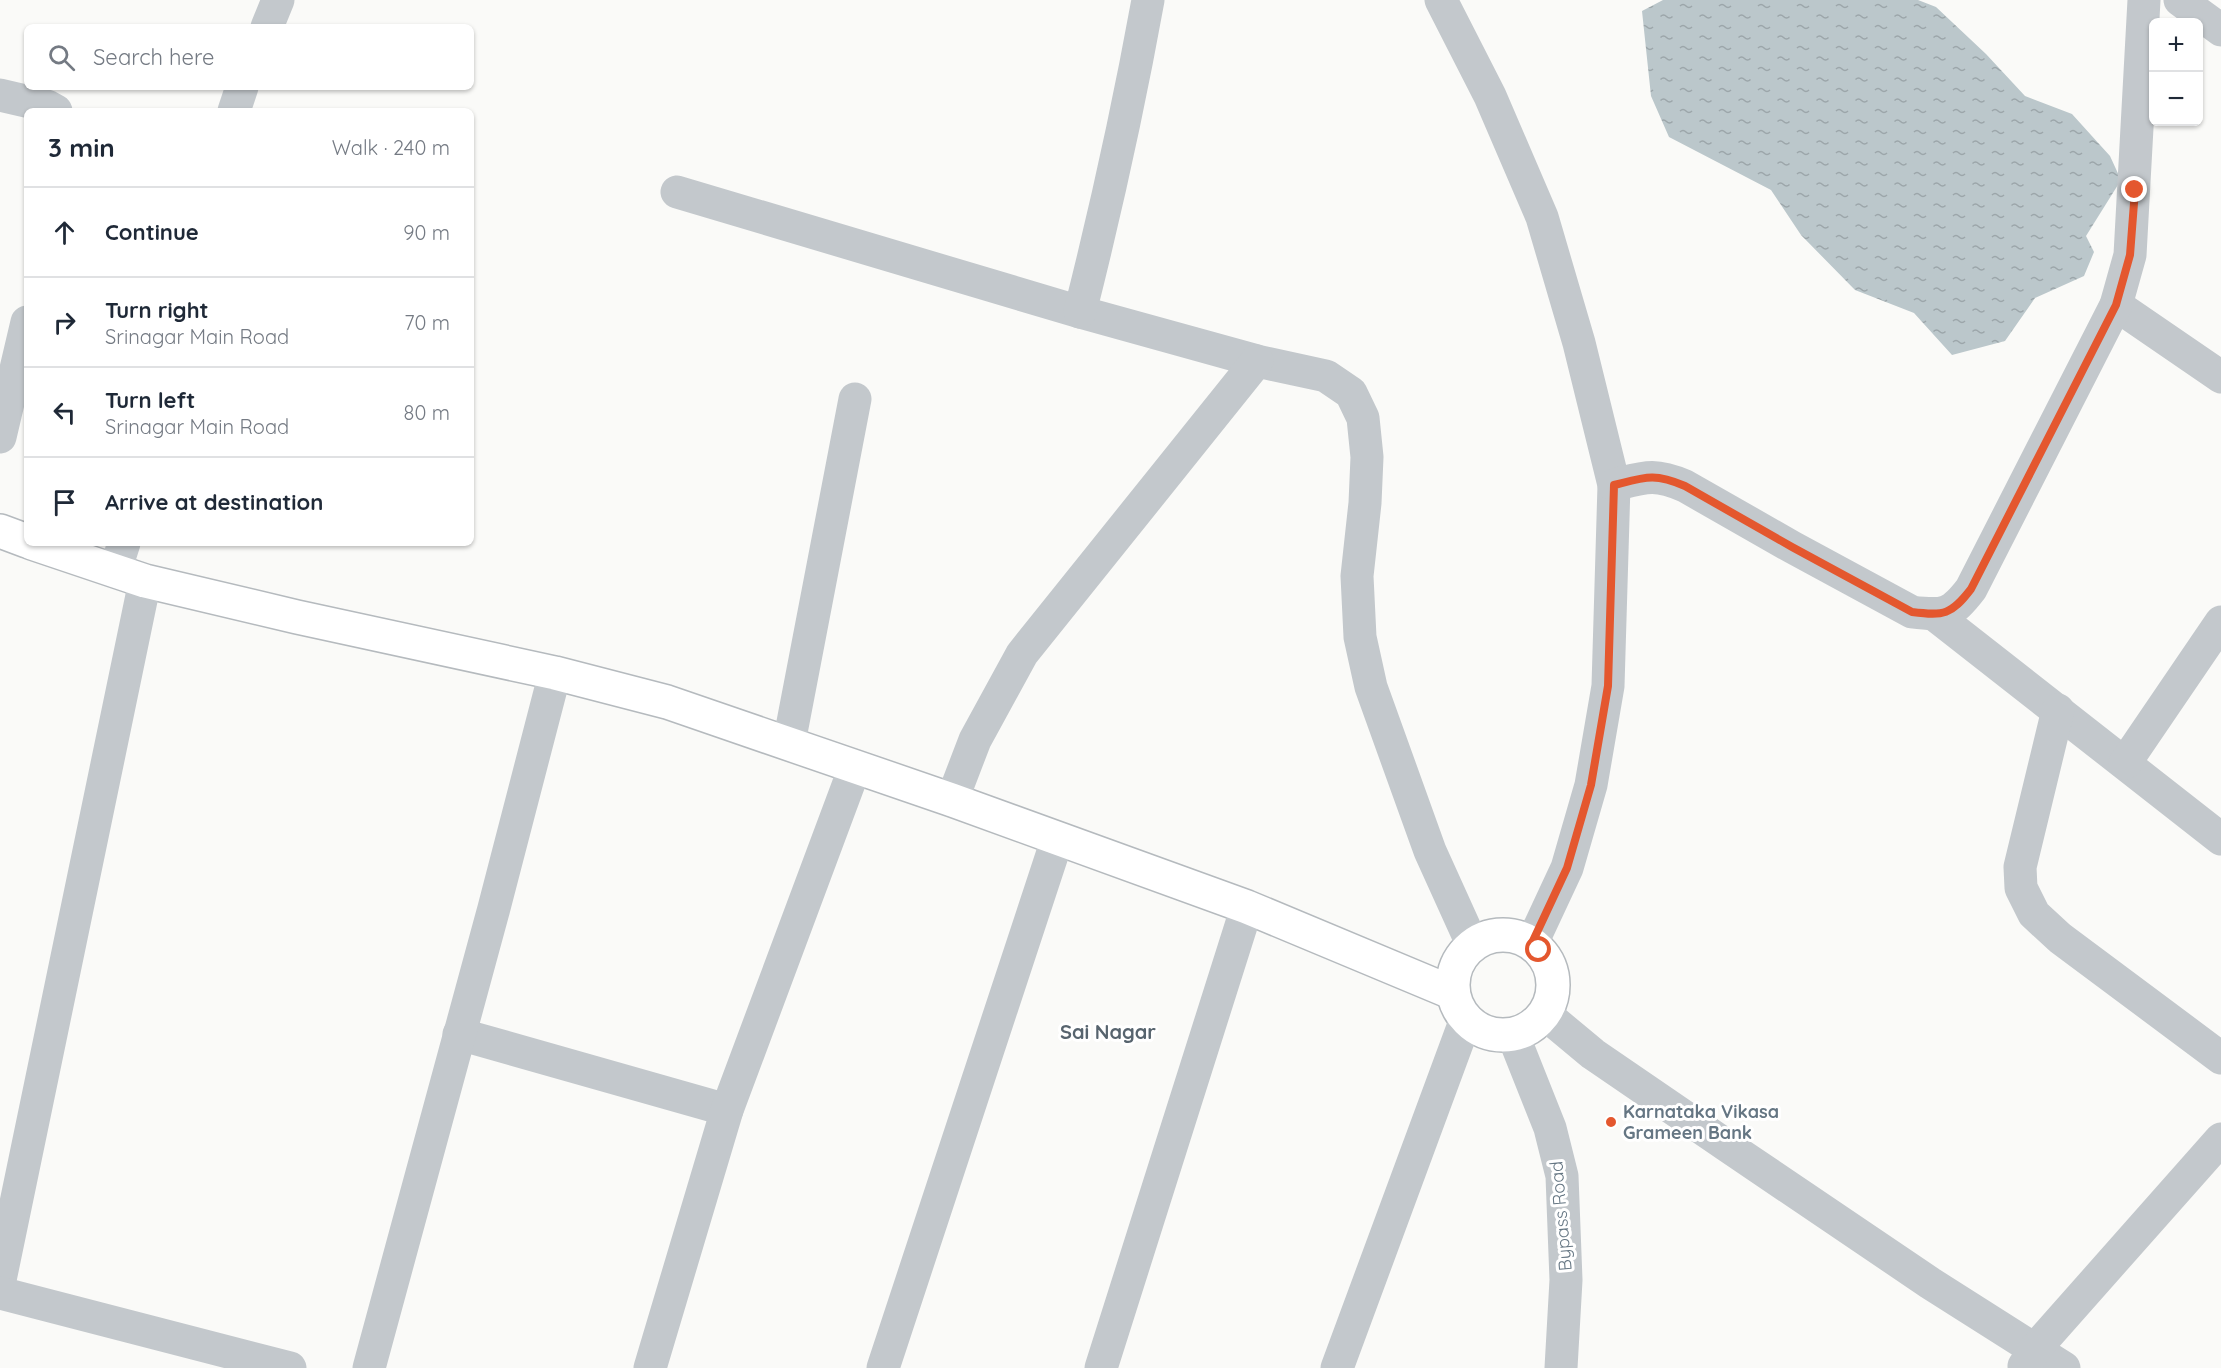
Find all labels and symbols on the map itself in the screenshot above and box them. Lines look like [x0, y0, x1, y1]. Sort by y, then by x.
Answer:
route end [2121, 176, 2147, 202]
route start [1525, 936, 1551, 962]
district label: Sai Nagar [1060, 1019, 1156, 1044]
place label: Karnataka Vikasa Grameen Bank [1623, 1100, 1779, 1144]
marker: Karnataka Vikasa Grameen Bank [1604, 1115, 1618, 1129]
street label: Bypass Road [1544, 1160, 1577, 1272]

